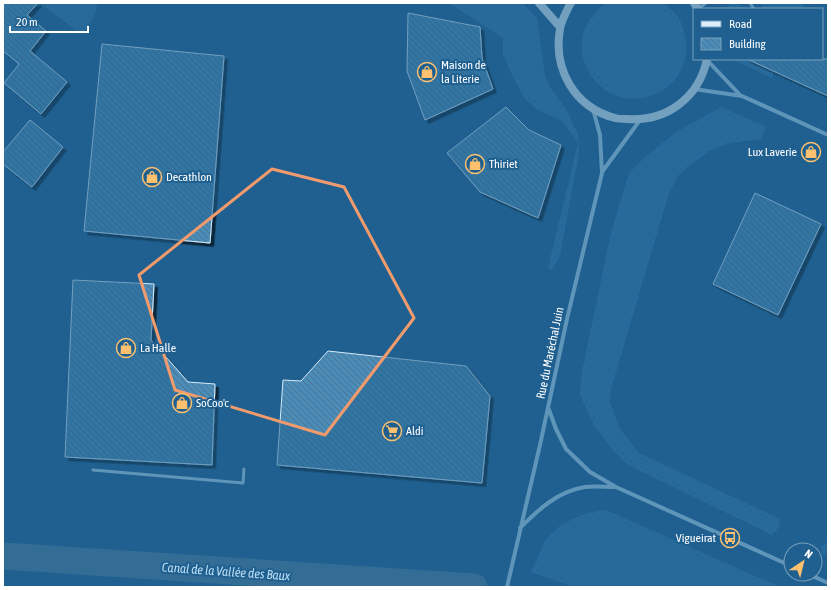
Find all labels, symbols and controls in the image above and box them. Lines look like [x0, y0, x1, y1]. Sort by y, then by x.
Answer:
scale bar [10, 8, 88, 34]
legend [693, 8, 823, 60]
text: 20 m [16, 15, 38, 29]
text: Road [729, 17, 752, 31]
text: Building [729, 37, 767, 51]
place label: Maison de la Literie [441, 58, 486, 86]
shop icon: Maison de la Literie [416, 61, 438, 83]
shop icon: Lux Laverie [800, 141, 822, 163]
place label: Lux Laverie [748, 145, 797, 159]
shop icon: Thiriet [464, 153, 486, 175]
place label: Thiriet [489, 157, 518, 171]
shop icon: Decathlon [141, 166, 163, 188]
place label: Decathlon [166, 170, 212, 184]
street label: Rue du Maréchal Juin [533, 306, 567, 400]
shop icon: La Halle [115, 337, 137, 359]
place label: La Halle [140, 341, 176, 355]
shop icon: SoCoo'c [171, 392, 193, 414]
place label: SoCoo'c [196, 396, 229, 410]
supermarket icon: Aldi [381, 420, 403, 442]
place label: Aldi [406, 424, 423, 438]
bus stop icon: Vigueirat [719, 527, 741, 549]
place label: Vigueirat [676, 531, 717, 545]
north arrow [783, 542, 823, 582]
text: N [803, 547, 815, 561]
water label: Canal de la Vallée des Baux [161, 560, 291, 584]

